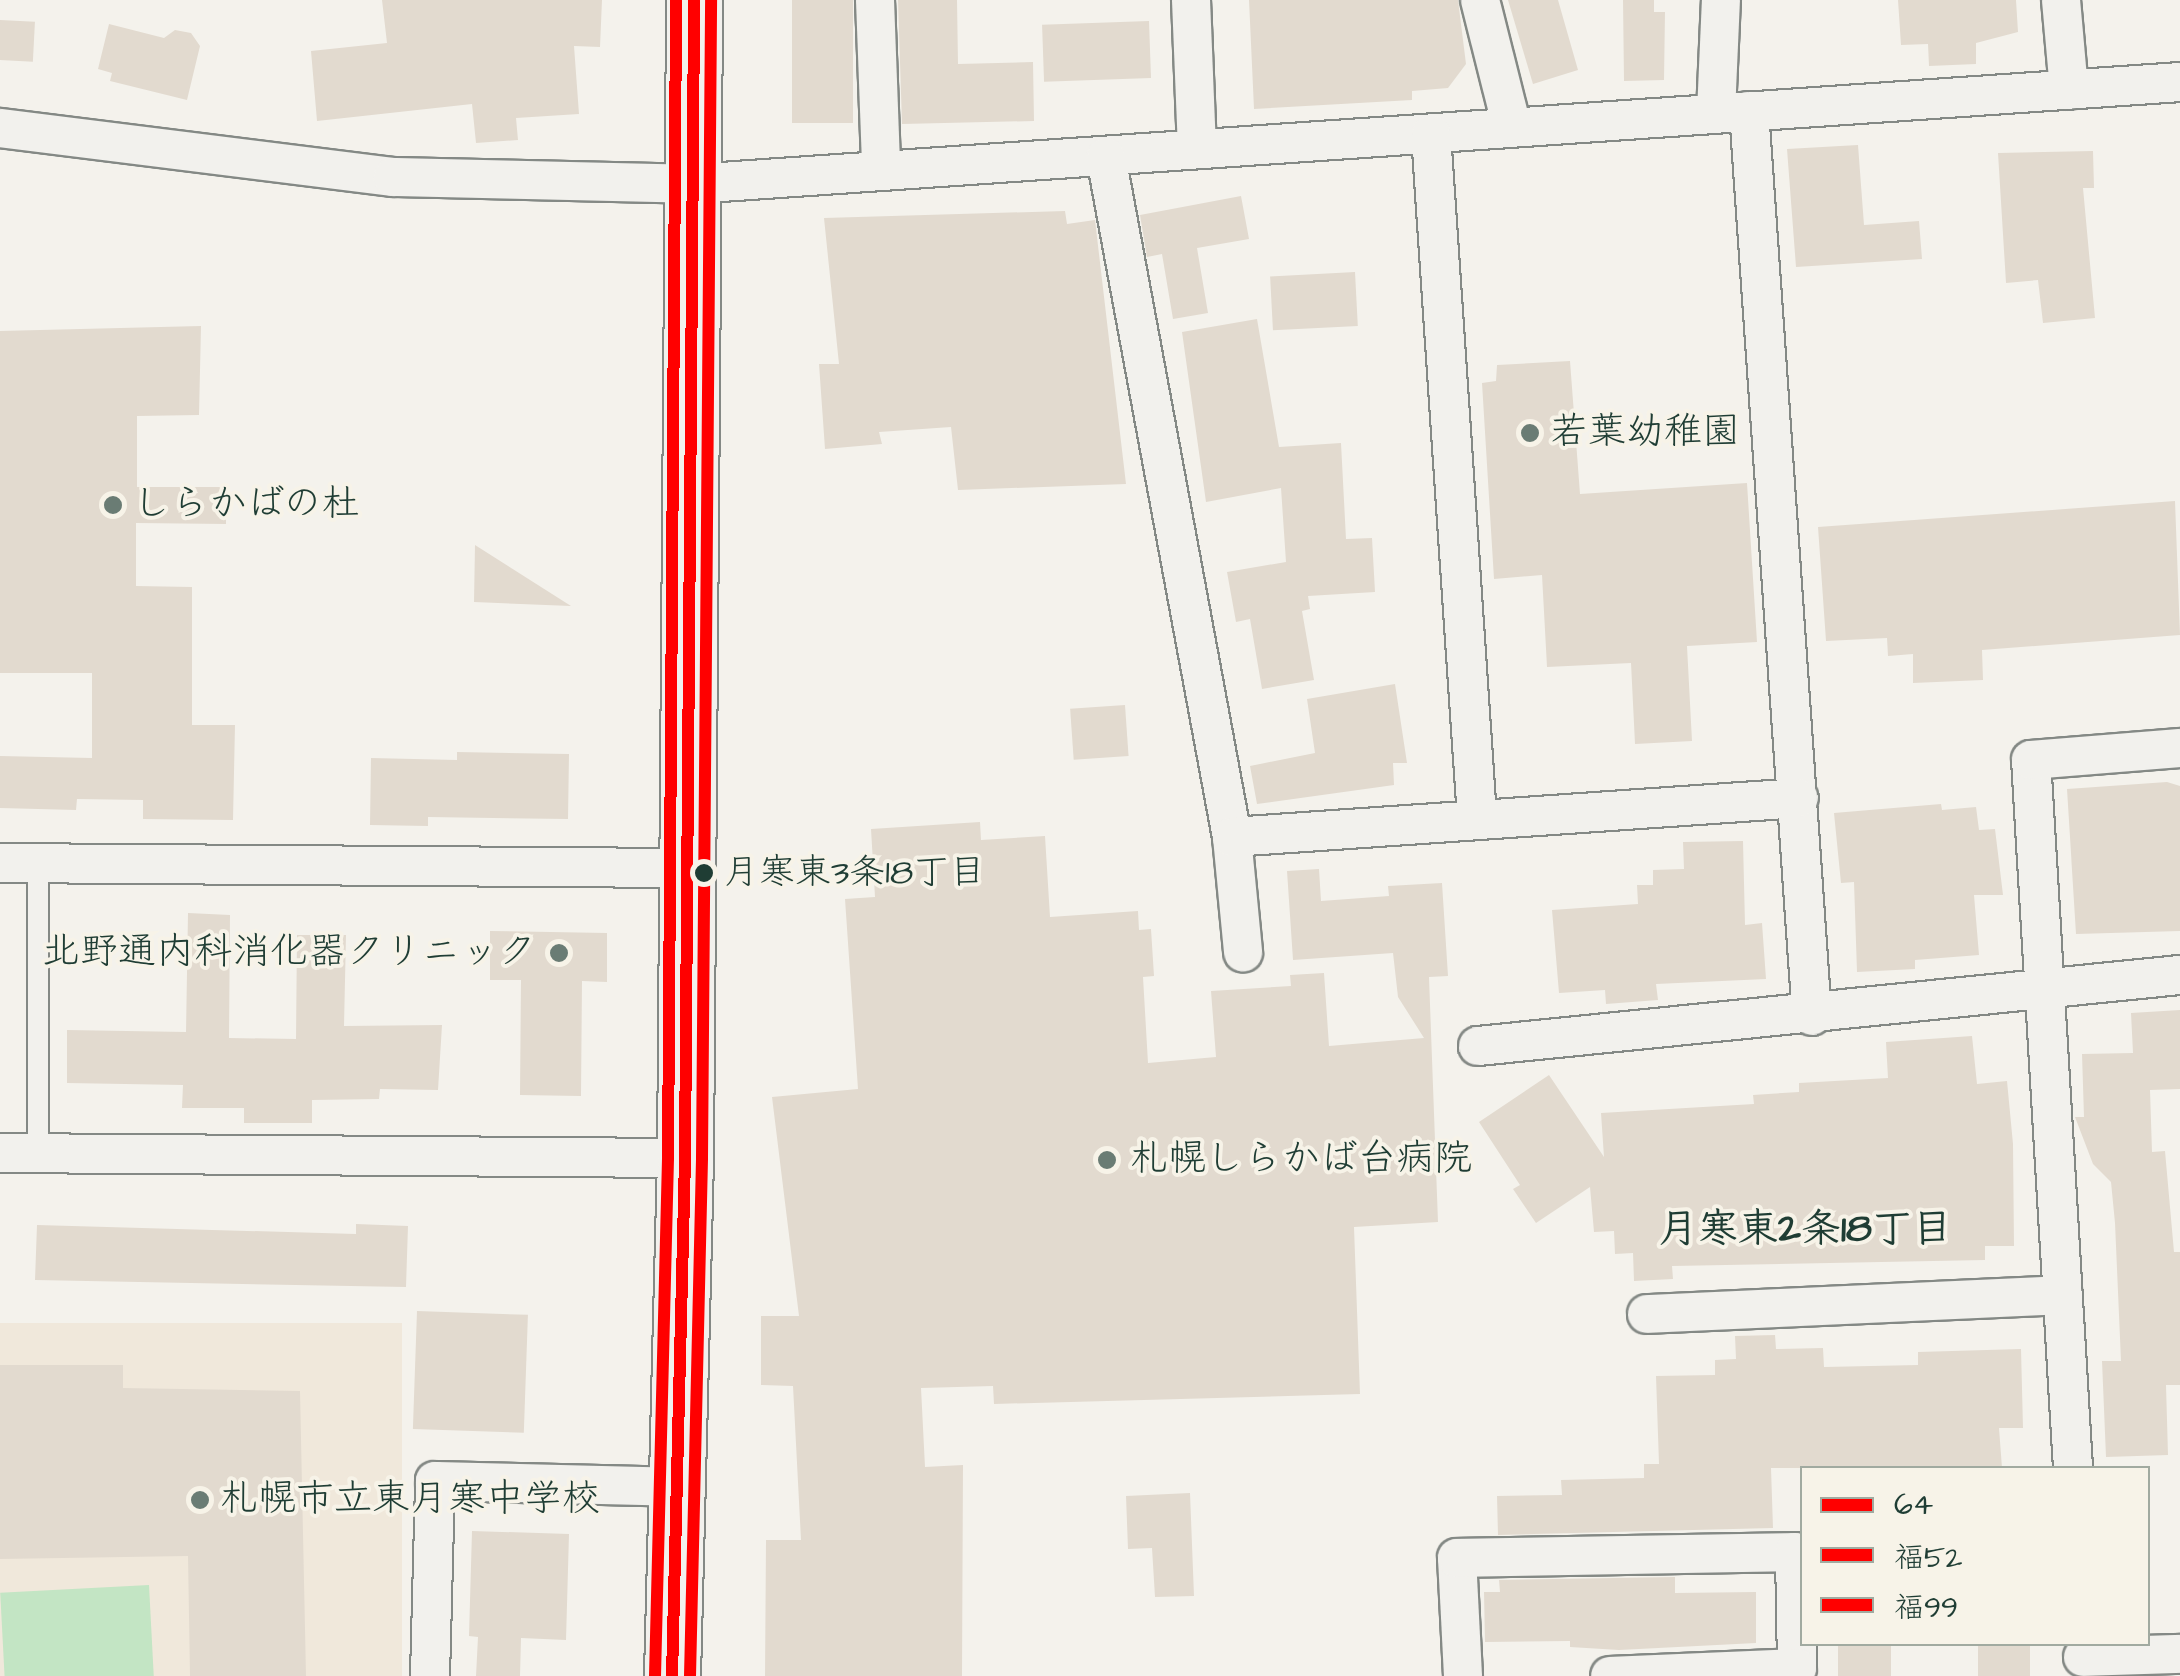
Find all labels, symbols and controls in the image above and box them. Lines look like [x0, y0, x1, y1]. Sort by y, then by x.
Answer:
place label: 若葉幼稚園 [1550, 410, 1740, 456]
marker: 若葉幼稚園 [1519, 422, 1541, 444]
place label: しらかばの杜 [133, 482, 361, 528]
marker: しらかばの杜 [102, 494, 124, 516]
place label: 月寒東3条18丁目 [723, 851, 985, 895]
marker: 月寒東3条18丁目 [694, 863, 714, 883]
place label: 北野通内科消化器クリニック [42, 930, 536, 976]
marker: 北野通内科消化器クリニック [546, 940, 572, 966]
place label: 札幌しらかば台病院 [1130, 1137, 1472, 1183]
marker: 札幌しらかば台病院 [1094, 1147, 1120, 1173]
district label: 月寒東2条18丁目 [1658, 1206, 1952, 1254]
legend [1800, 1466, 2150, 1646]
place label: 札幌市立東月寒中学校 [220, 1477, 600, 1523]
text: 64 [1894, 1484, 1933, 1526]
marker: 札幌市立東月寒中学校 [189, 1489, 211, 1511]
text: 福52 [1894, 1537, 1962, 1579]
text: 福99 [1894, 1587, 1958, 1629]

